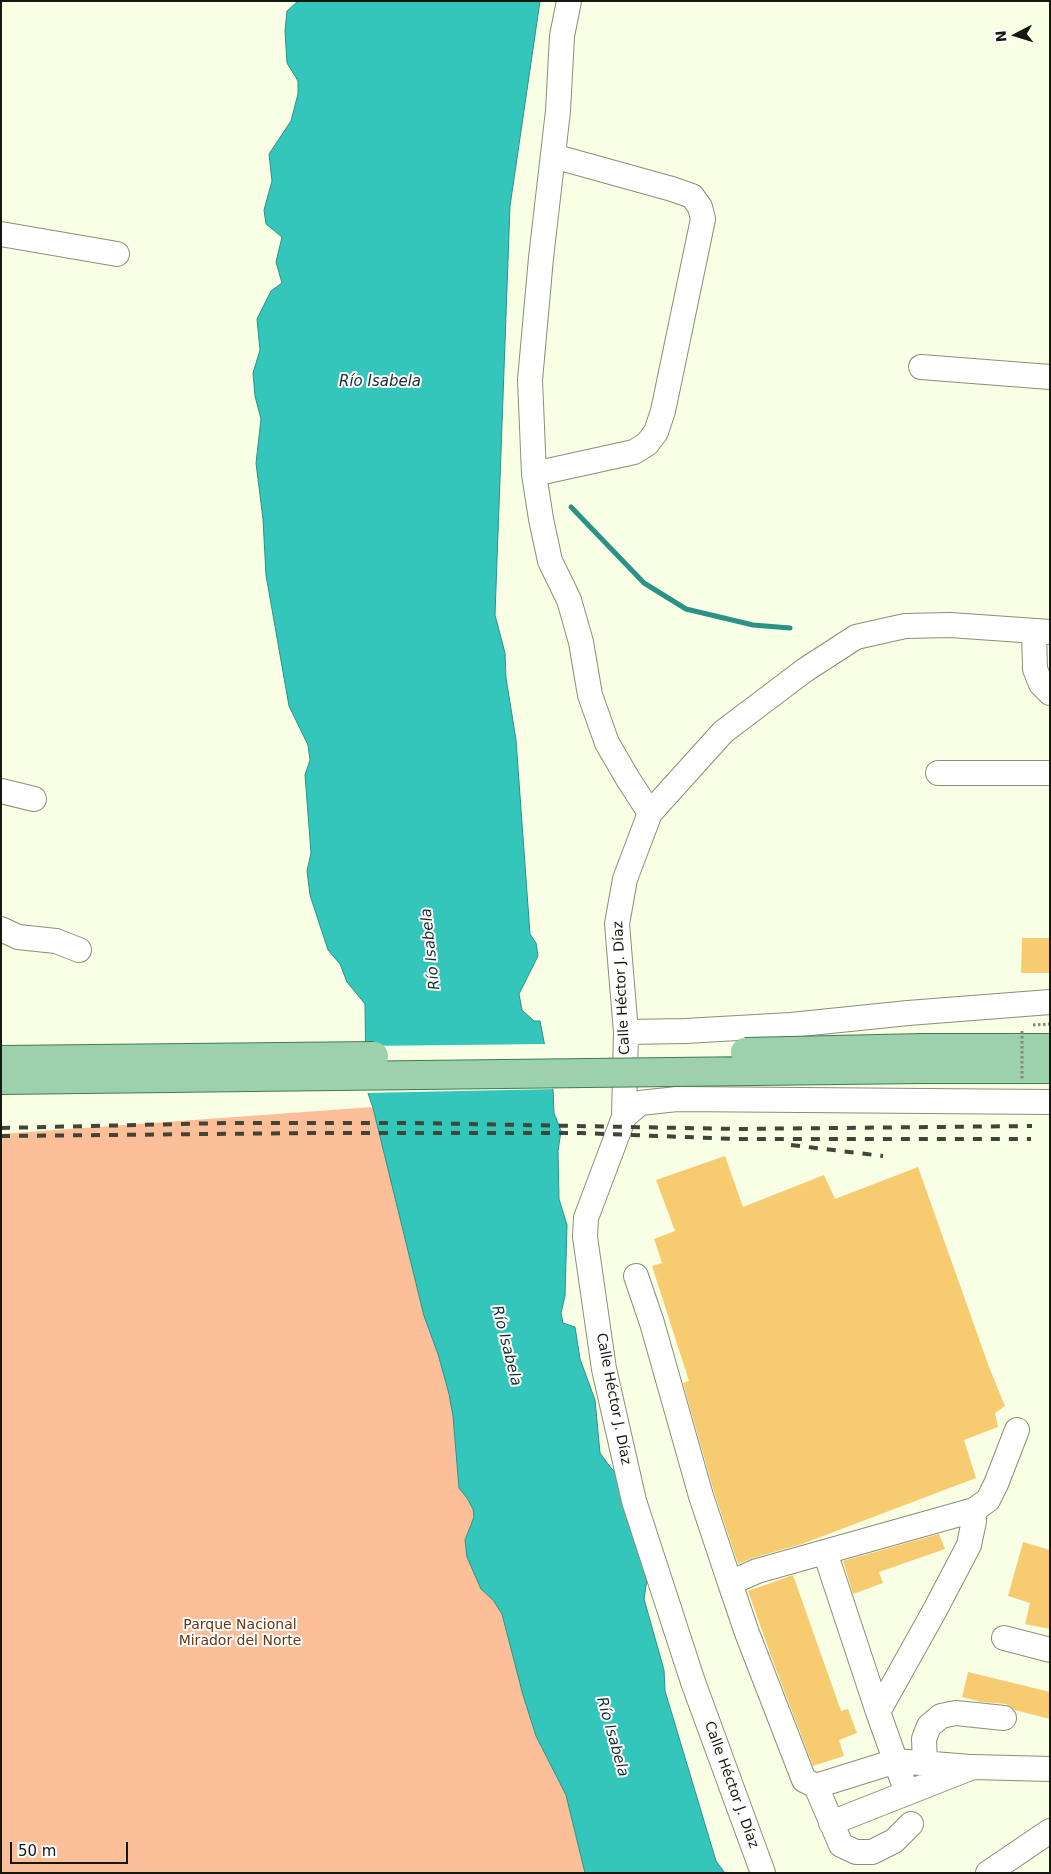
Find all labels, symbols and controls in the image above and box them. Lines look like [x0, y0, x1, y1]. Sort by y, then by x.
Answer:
north arrow [991, 10, 1041, 60]
text: N [993, 30, 1010, 43]
water label: Río Isabela [339, 373, 421, 391]
water label: Río Isabela [418, 907, 444, 991]
street label: Calle Héctor J. Díaz [610, 921, 634, 1055]
water label: Río Isabela [487, 1304, 525, 1388]
street label: Calle Héctor J. Díaz [592, 1332, 634, 1466]
park label: Parque Nacional Mirador del Norte [179, 1617, 301, 1650]
water label: Río Isabela [592, 1695, 632, 1779]
street label: Calle Héctor J. Díaz [700, 1719, 762, 1851]
scale bar [12, 1832, 130, 1864]
text: 50 m [18, 1842, 56, 1860]

